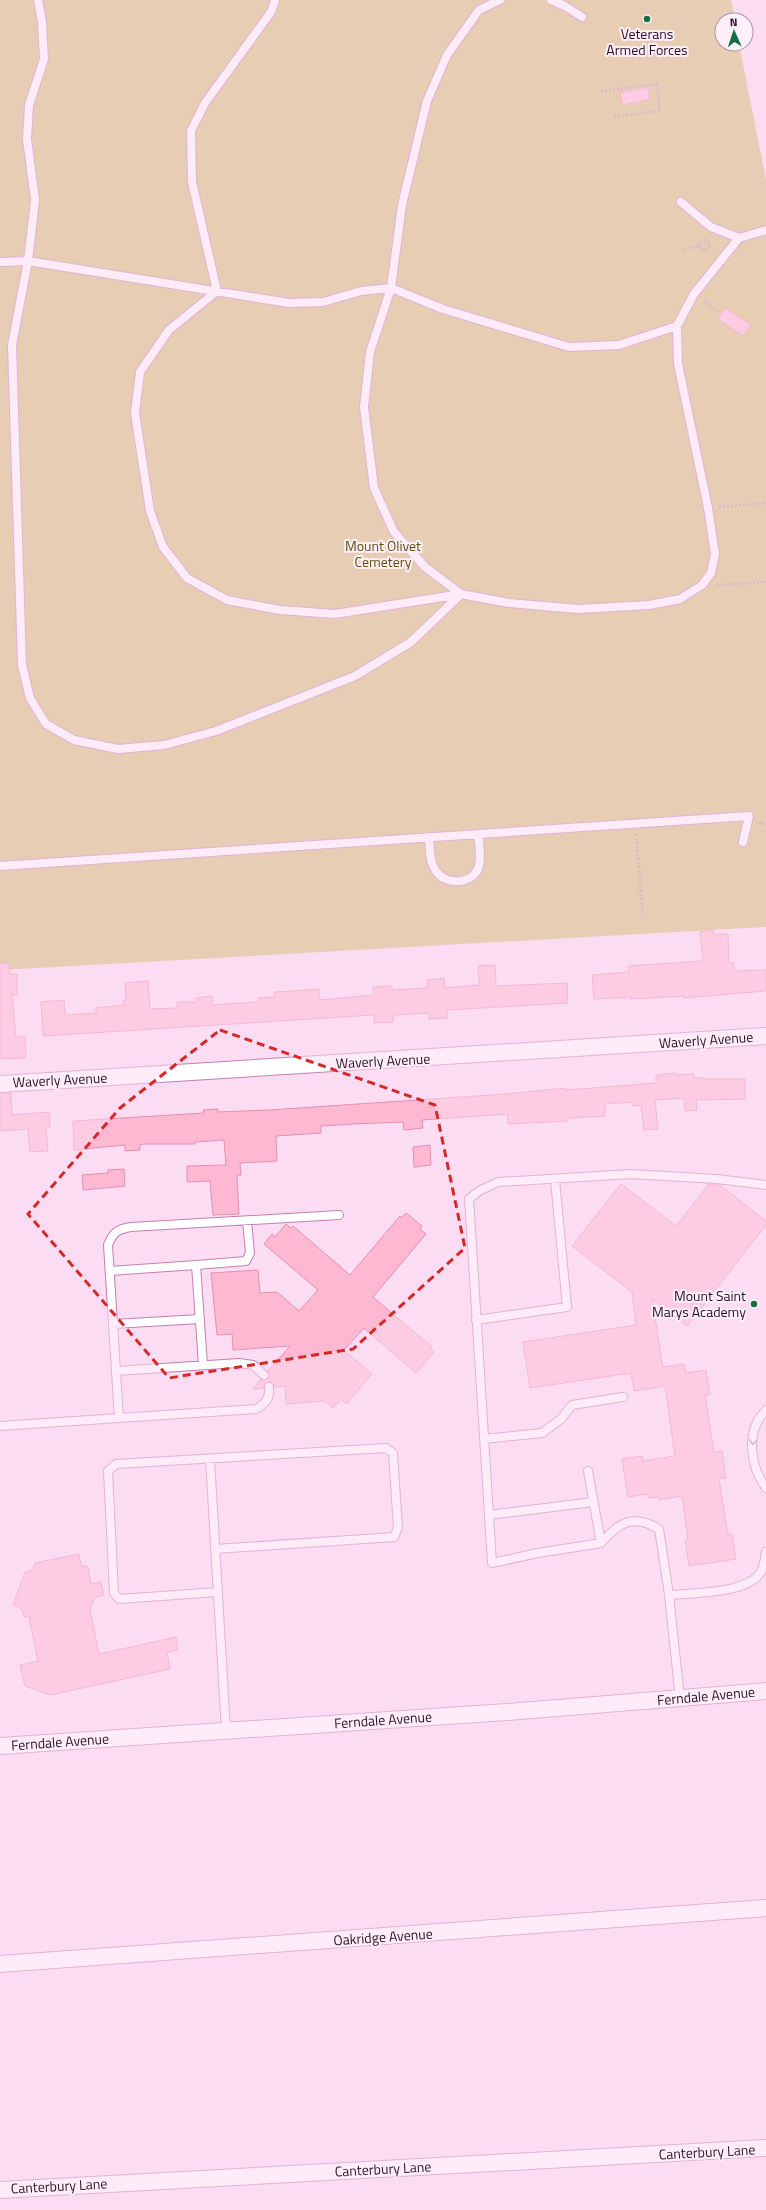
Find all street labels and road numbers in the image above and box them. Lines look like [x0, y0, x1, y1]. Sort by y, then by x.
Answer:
street label: Waverly Avenue [658, 1026, 754, 1053]
street label: Waverly Avenue [335, 1048, 431, 1073]
street label: Waverly Avenue [12, 1067, 108, 1092]
street label: Ferndale Avenue [656, 1681, 756, 1710]
street label: Ferndale Avenue [333, 1706, 433, 1733]
street label: Ferndale Avenue [10, 1728, 110, 1755]
street label: Oakridge Avenue [333, 1923, 433, 1950]
street label: Canterbury Lane [658, 2138, 756, 2165]
street label: Canterbury Lane [334, 2155, 432, 2182]
street label: Canterbury Lane [10, 2172, 108, 2199]

